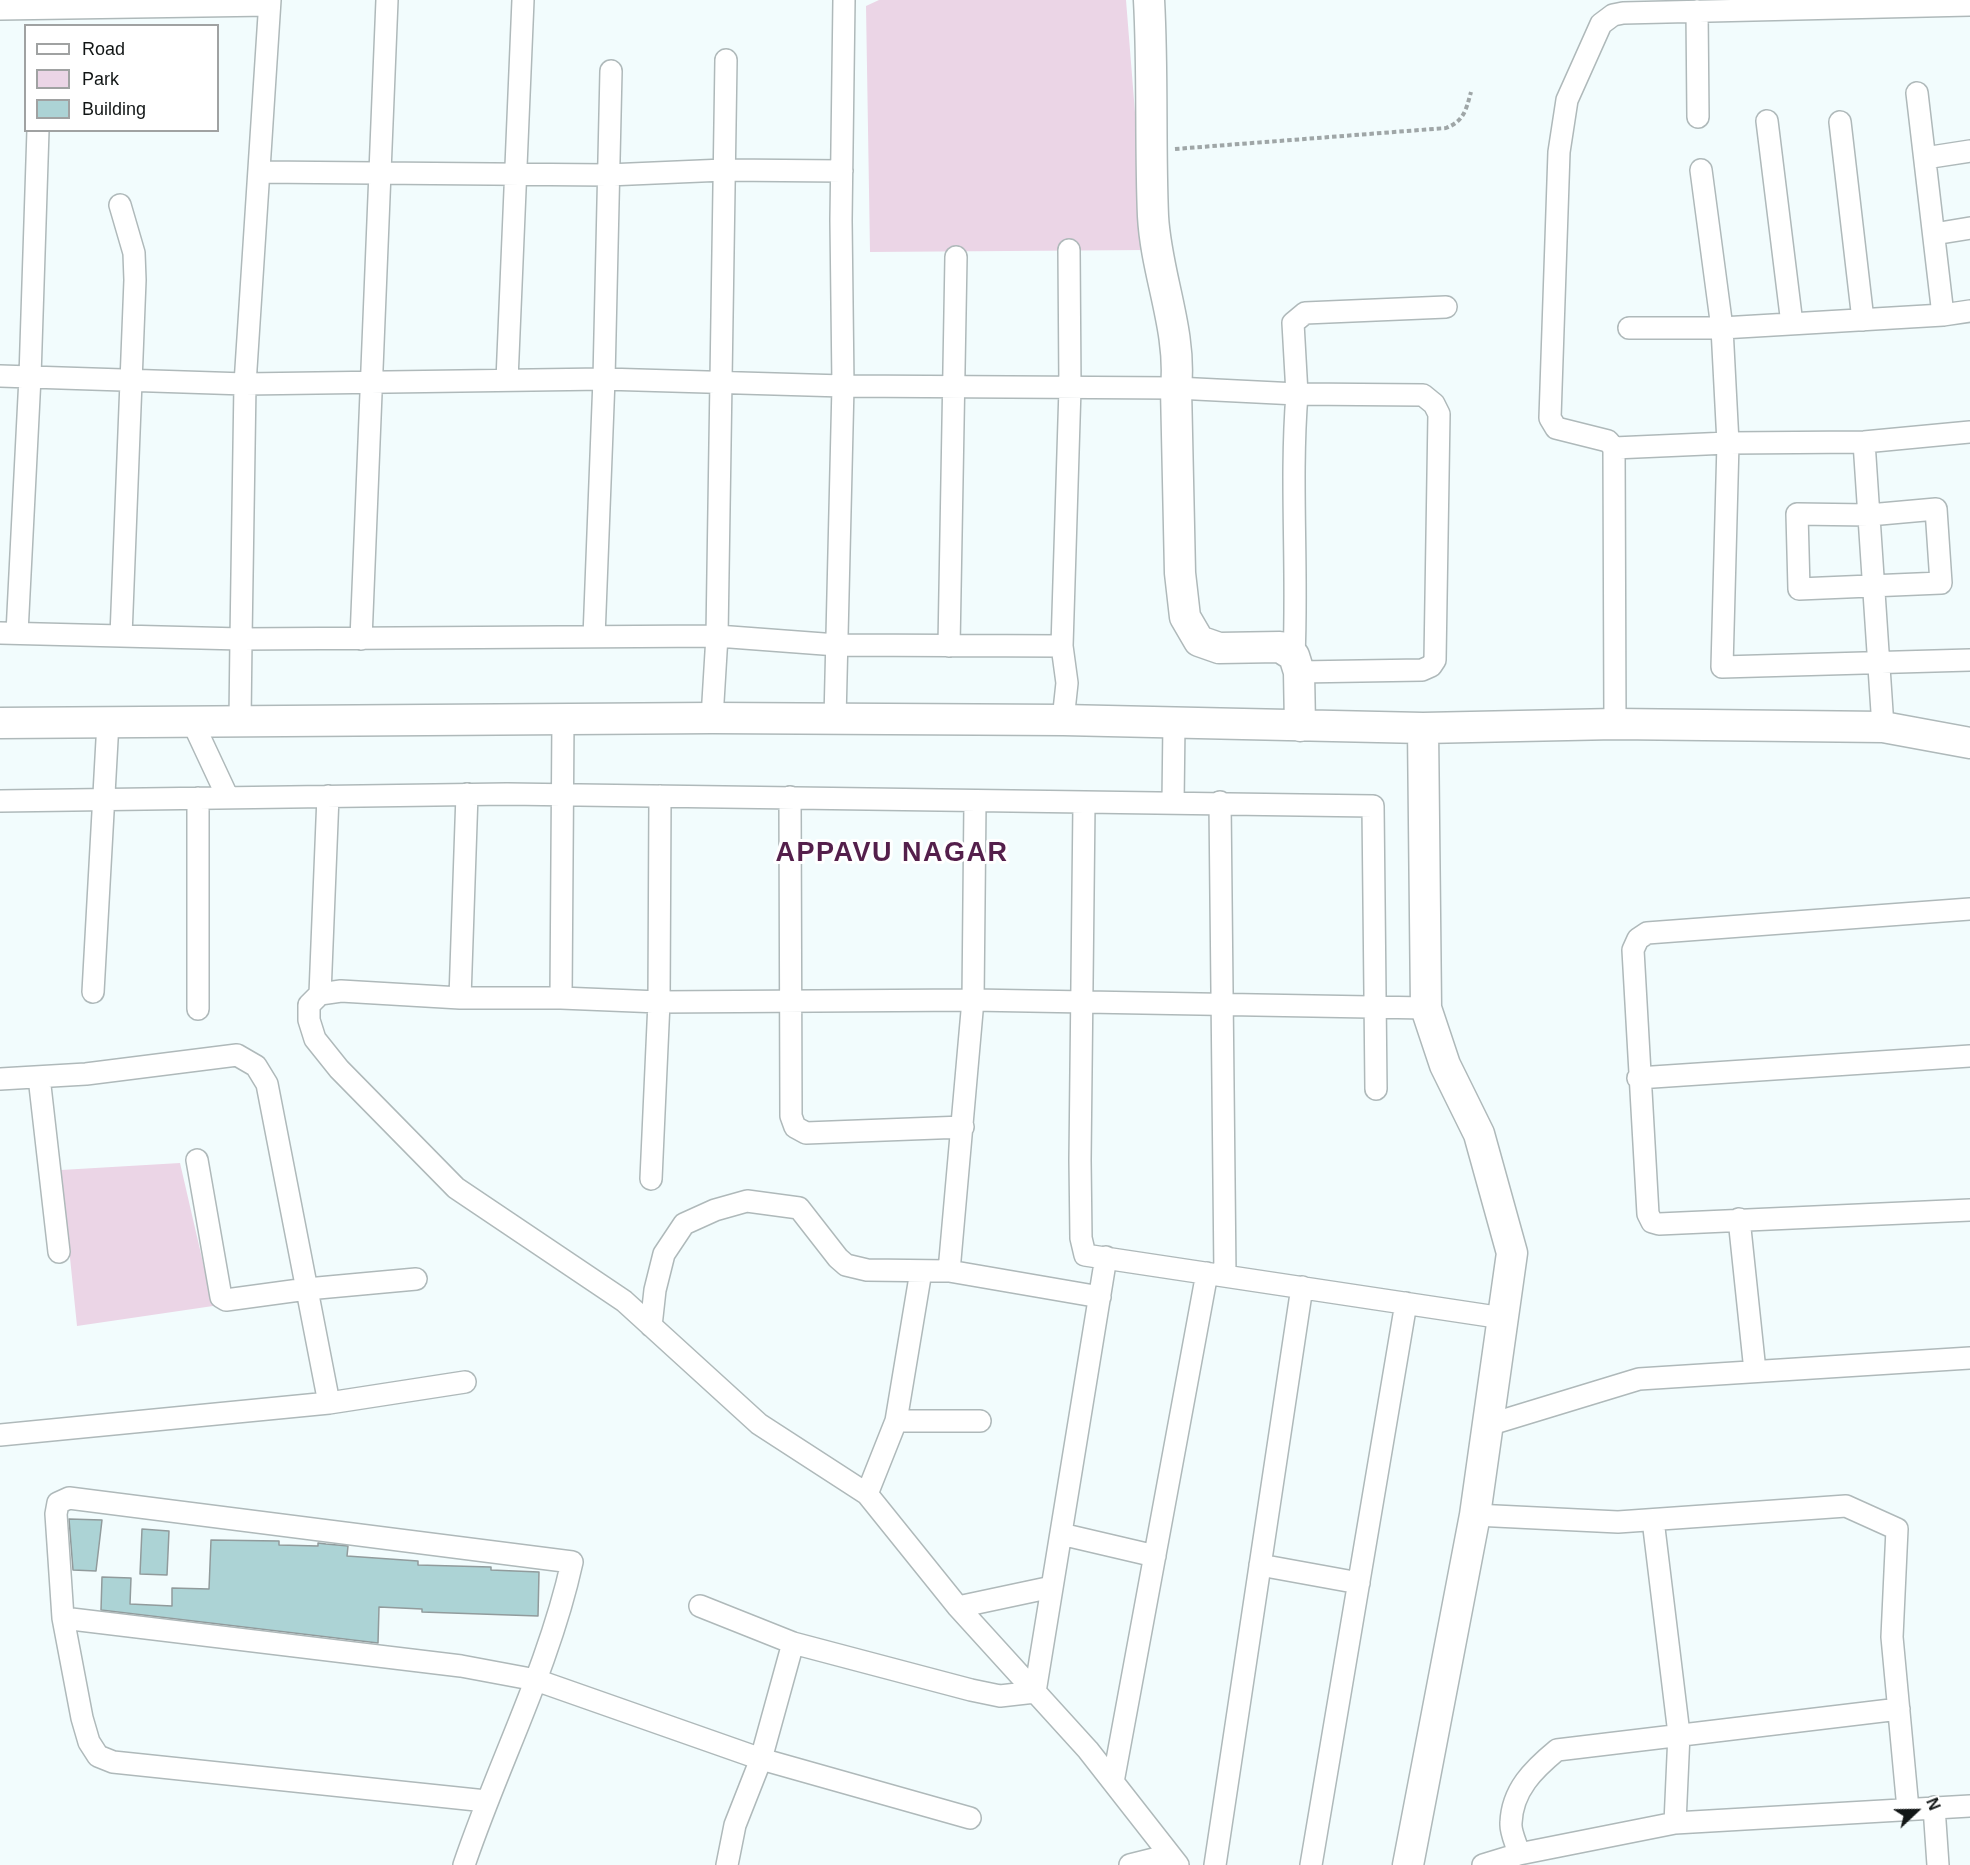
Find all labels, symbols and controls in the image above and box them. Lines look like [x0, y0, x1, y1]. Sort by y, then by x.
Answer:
legend [24, 24, 219, 132]
text: Road [82, 39, 125, 59]
text: Park [82, 69, 119, 89]
text: Building [82, 99, 146, 119]
district label: APPAVU NAGAR [775, 838, 1009, 870]
north arrow [1886, 1781, 1946, 1841]
text: N [1923, 1796, 1943, 1813]

